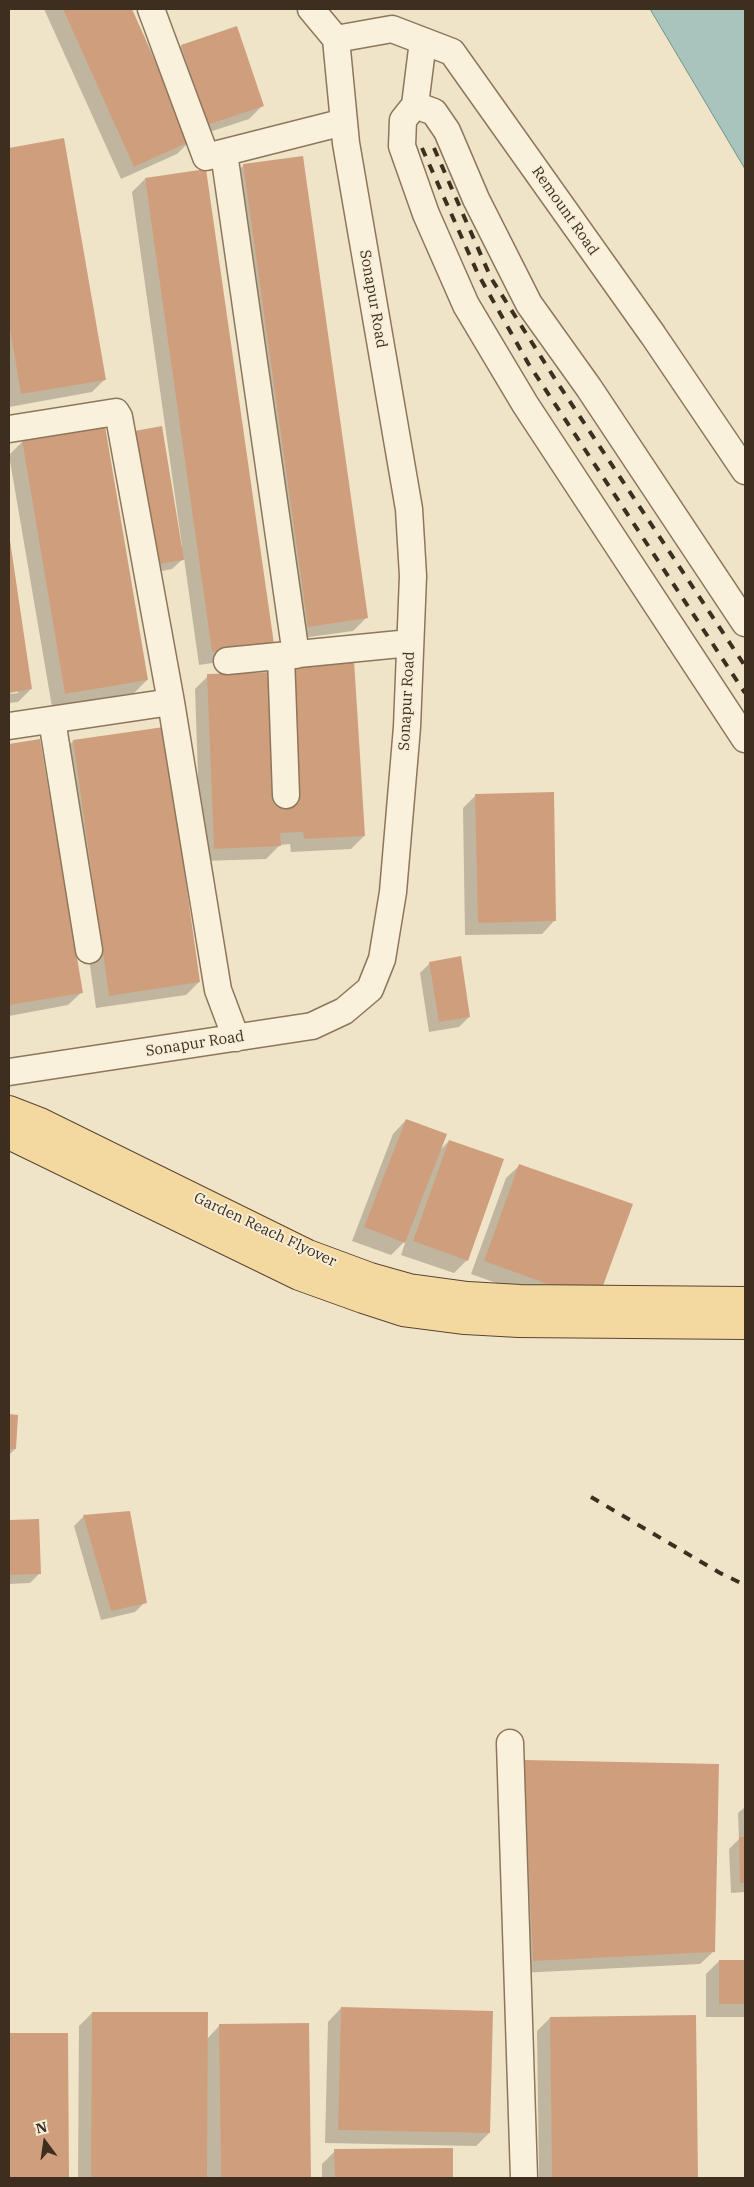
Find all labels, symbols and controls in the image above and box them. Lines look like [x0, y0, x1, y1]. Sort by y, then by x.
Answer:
street label: Remount Road [528, 163, 602, 259]
street label: Sonapur Road [356, 248, 390, 350]
street label: Sonapur Road [395, 651, 419, 751]
street label: Sonapur Road [144, 1027, 246, 1061]
street label: Garden Reach Flyover [191, 1189, 339, 1271]
north arrow [20, 2117, 70, 2167]
text: N [34, 2117, 49, 2138]

